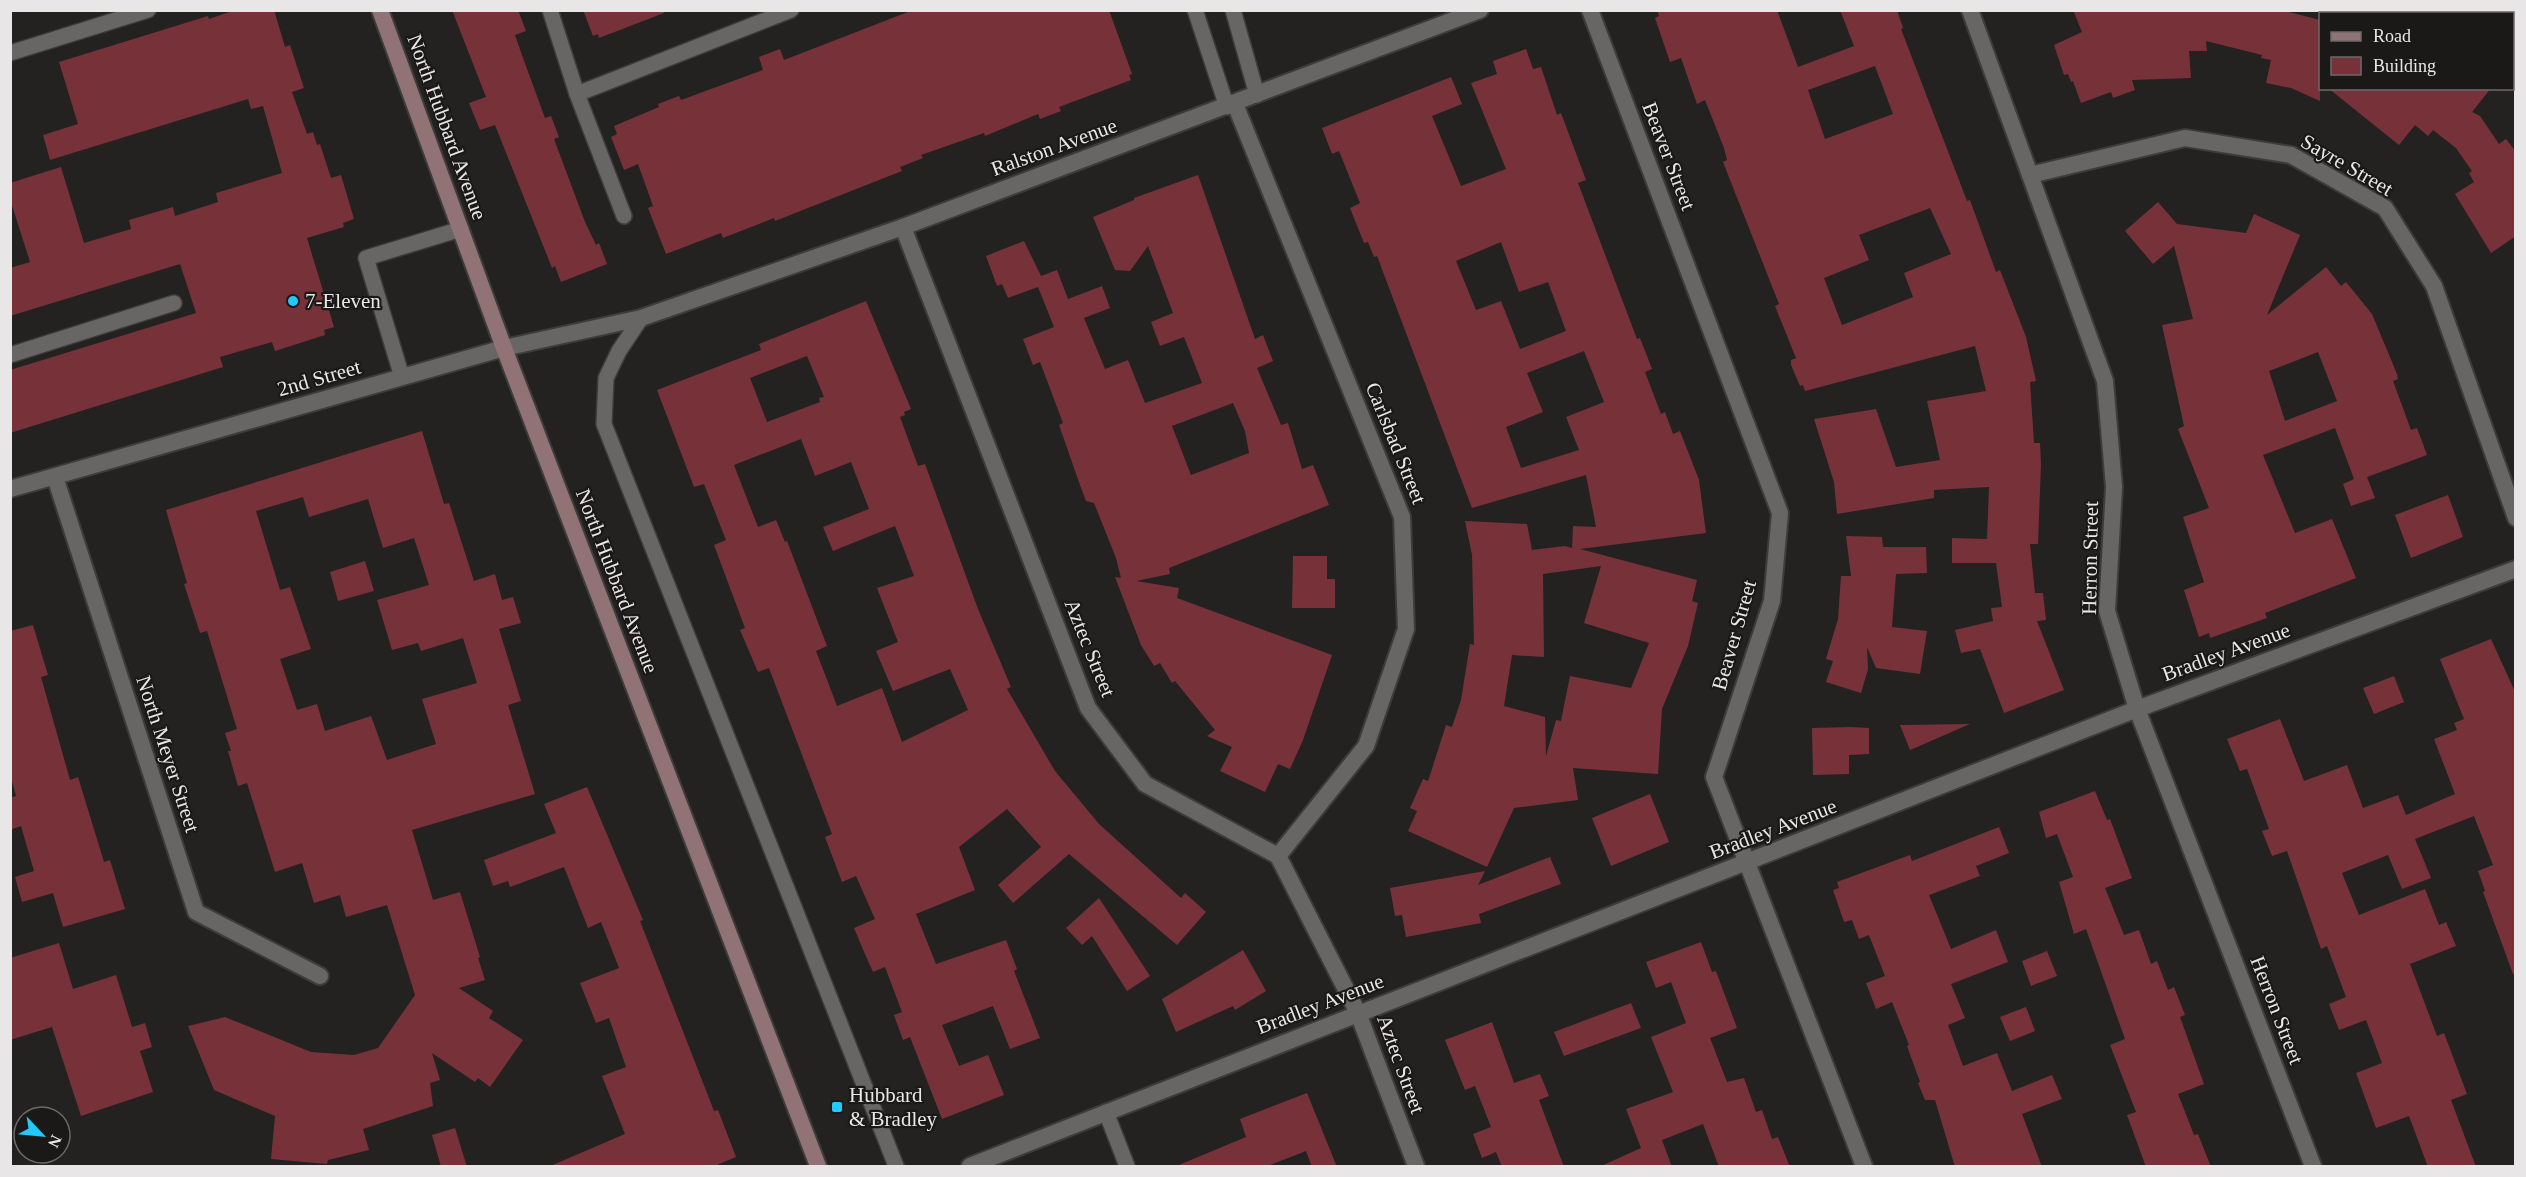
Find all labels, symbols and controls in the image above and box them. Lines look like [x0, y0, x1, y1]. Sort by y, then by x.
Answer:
legend [2319, 12, 2514, 90]
text: Road [2373, 26, 2411, 46]
street label: North Hubbard Avenue [402, 31, 492, 223]
text: Building [2373, 56, 2436, 76]
street label: Beaver Street [1637, 99, 1701, 214]
street label: Ralston Avenue [988, 113, 1120, 181]
street label: Sayre Street [2297, 129, 2397, 201]
place label: 7-Eleven [305, 289, 381, 313]
marker: 7-Eleven [286, 294, 300, 308]
street label: 2nd Street [274, 355, 364, 401]
street label: Carlsbad Street [1361, 379, 1431, 507]
street label: North Hubbard Avenue [571, 485, 663, 677]
street label: Herron Street [2077, 501, 2103, 615]
street label: Beaver Street [1707, 577, 1761, 693]
street label: Aztec Street [1060, 596, 1121, 700]
street label: Bradley Avenue [2159, 618, 2293, 686]
street label: North Meyer Street [131, 673, 205, 836]
street label: Bradley Avenue [1706, 794, 1840, 864]
street label: Herron Street [2245, 953, 2309, 1068]
street label: Bradley Avenue [1253, 969, 1387, 1039]
street label: Aztec Street [1372, 1011, 1430, 1117]
place label: Hubbard & Bradley [849, 1083, 938, 1131]
marker: Hubbard & Bradley [830, 1100, 844, 1114]
north arrow [12, 1105, 72, 1165]
text: N [45, 1132, 65, 1151]

